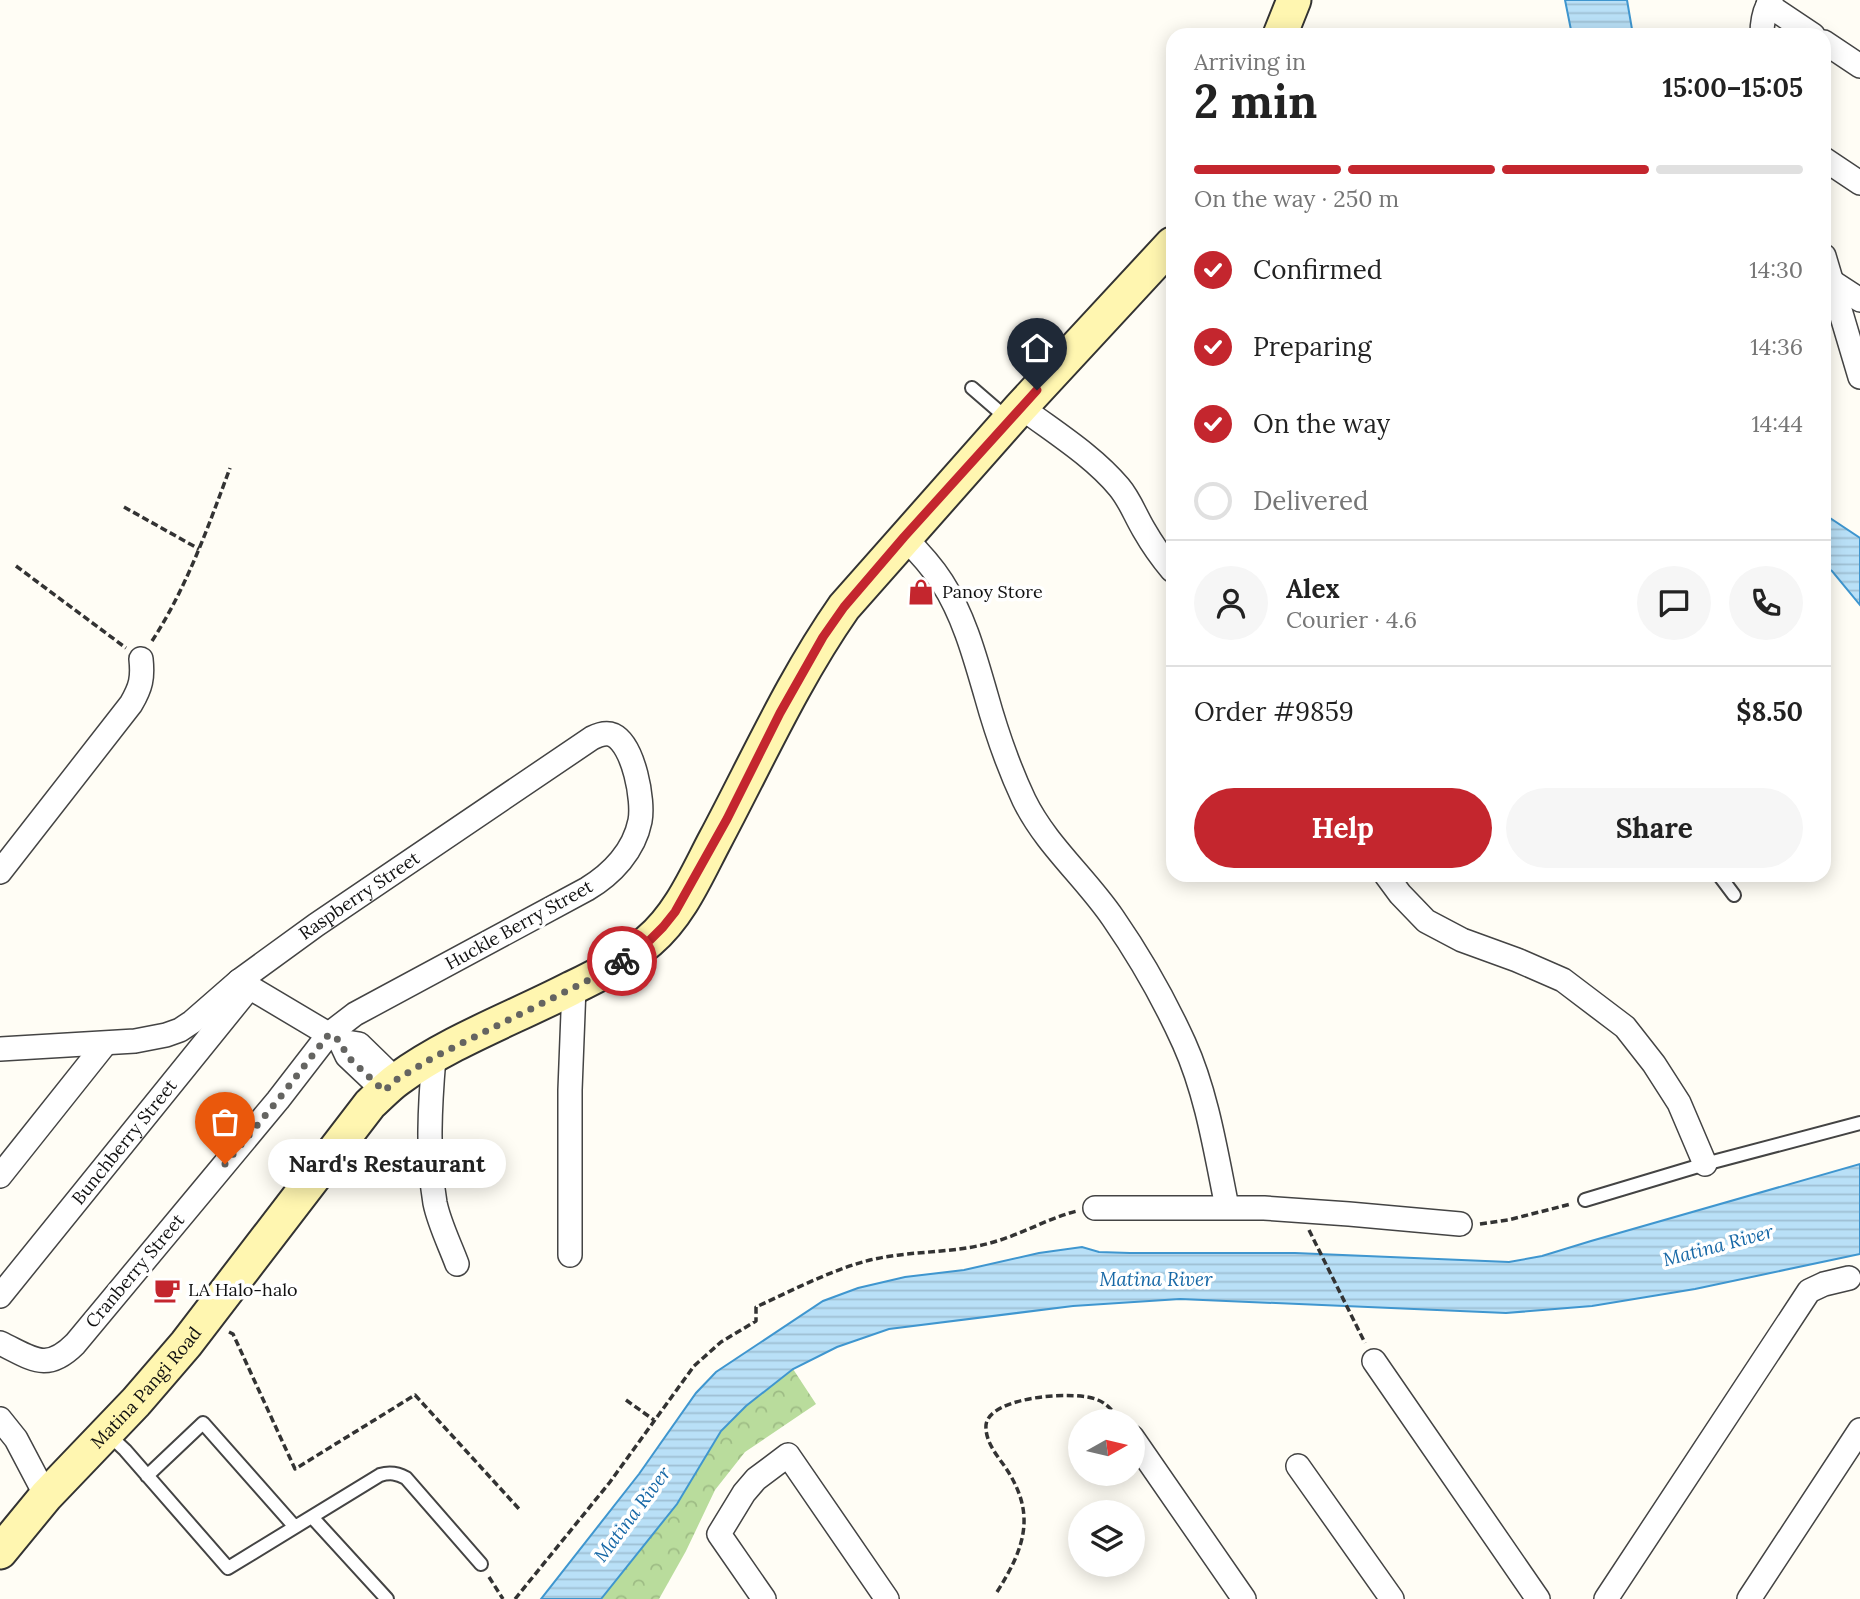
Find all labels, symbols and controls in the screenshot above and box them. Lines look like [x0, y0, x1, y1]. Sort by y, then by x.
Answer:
text: Arriving in [1194, 47, 1306, 76]
text: 15:00–15:05 [1663, 71, 1803, 104]
text: 2 min [1194, 72, 1317, 131]
text: On the way · 250 m [1194, 184, 1399, 213]
icon: check [1194, 251, 1232, 289]
text: Confirmed [1253, 253, 1382, 286]
text: 14:30 [1749, 255, 1803, 284]
pin [1007, 318, 1067, 390]
icon: check [1194, 328, 1232, 366]
icon: home [1018, 329, 1056, 367]
text: Preparing [1253, 330, 1372, 363]
text: 14:36 [1750, 332, 1803, 361]
icon: check [1194, 405, 1232, 443]
text: On the way [1253, 407, 1390, 440]
text: 14:44 [1751, 409, 1803, 438]
text: Delivered [1253, 484, 1369, 517]
button: person [1194, 566, 1268, 640]
button: chat [1637, 566, 1711, 640]
button: phone [1729, 566, 1803, 640]
text: Alex [1286, 572, 1340, 605]
shop icon: Panoy Store [906, 577, 936, 607]
place label: Panoy Store [942, 580, 1043, 603]
text: Courier · 4.6 [1286, 605, 1417, 634]
text: Order #9859 [1194, 695, 1354, 728]
text: $8.50 [1736, 695, 1803, 728]
button: Help [1194, 788, 1492, 868]
button: Share [1506, 788, 1803, 868]
street label: Raspberry Street [294, 846, 424, 945]
street label: Huckle Berry Street [441, 874, 597, 975]
courier [587, 926, 657, 996]
icon: bike [603, 942, 641, 980]
street label: Bunchberry Street [67, 1074, 182, 1209]
pin [195, 1092, 255, 1164]
icon: bag [206, 1103, 244, 1141]
callout: Nard's Restaurant [267, 1140, 505, 1188]
text: Nard's Restaurant [289, 1149, 485, 1178]
street label: Cranberry Street [80, 1209, 189, 1332]
water label: Matina River [1660, 1219, 1776, 1271]
water label: Matina River [1099, 1267, 1213, 1291]
cafe icon: LA Halo-halo [152, 1275, 182, 1305]
place label: LA Halo-halo [188, 1278, 298, 1301]
street label: Matina Pangi Road [86, 1322, 206, 1453]
north arrow [1068, 1409, 1144, 1486]
map controls [1068, 1409, 1145, 1577]
water label: Matina River [588, 1461, 676, 1567]
button: layers [1068, 1500, 1145, 1577]

